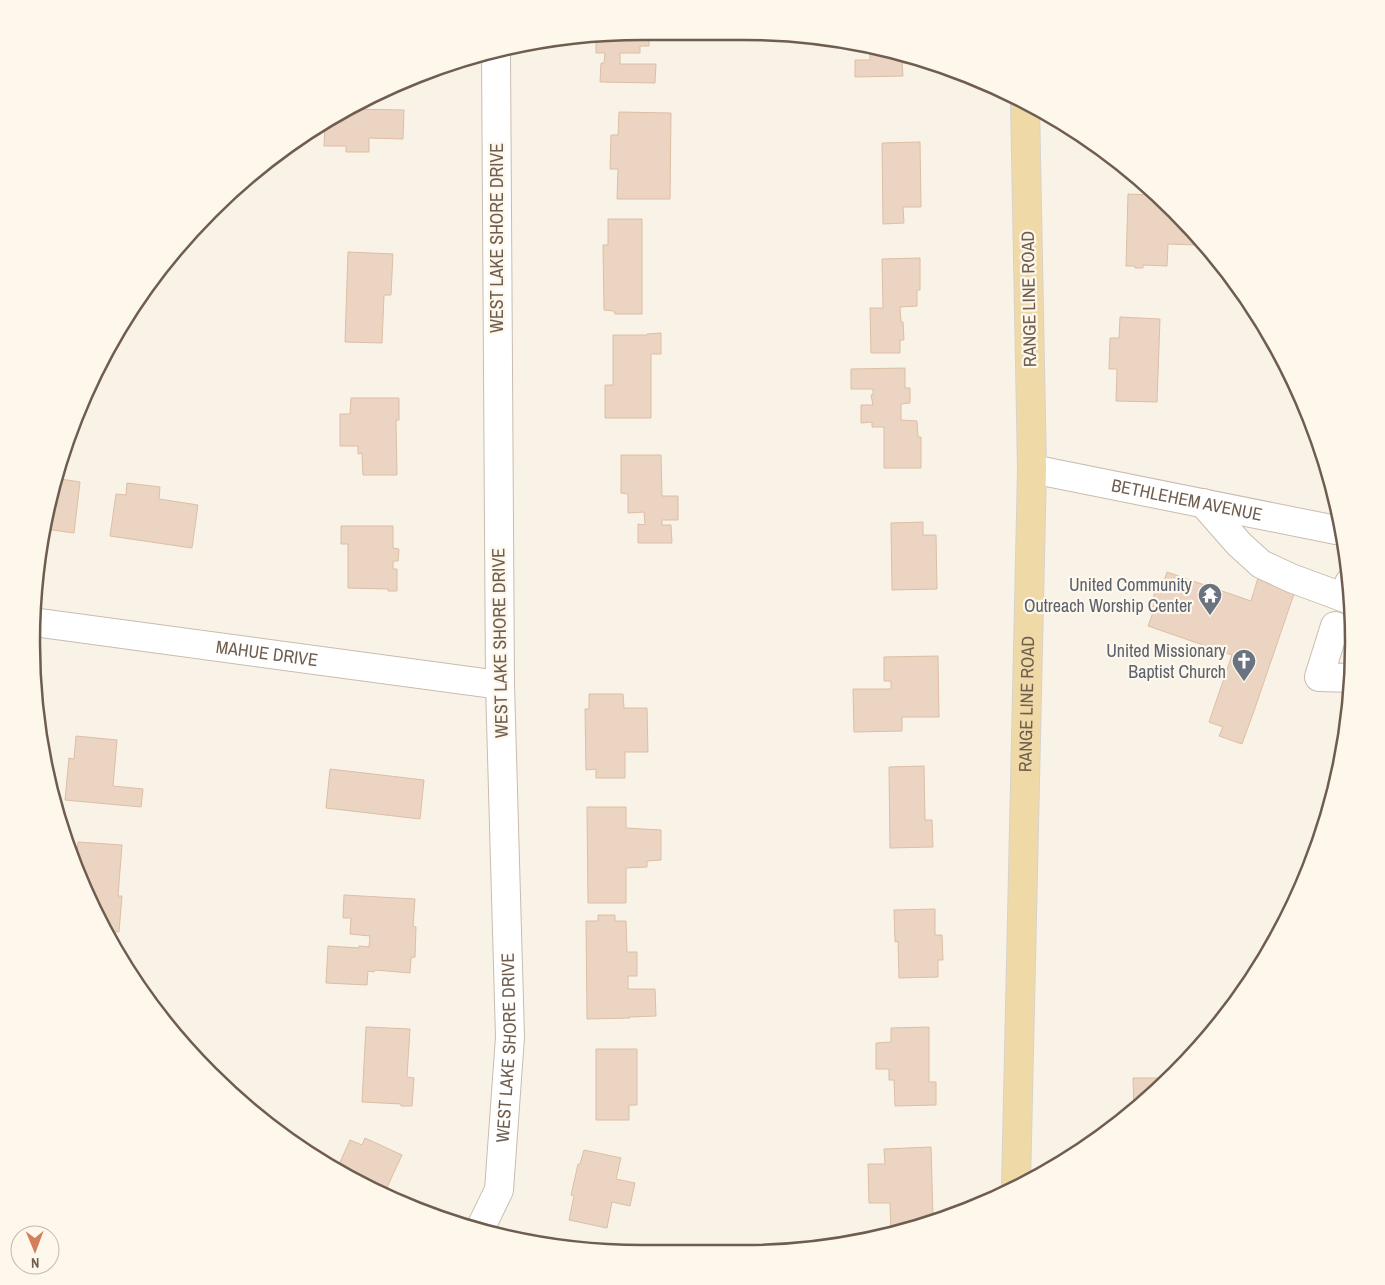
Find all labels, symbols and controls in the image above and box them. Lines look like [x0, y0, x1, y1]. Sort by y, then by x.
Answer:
street label: WEST LAKE SHORE DRIVE [484, 143, 509, 333]
street label: RANGE LINE ROAD [1015, 231, 1042, 367]
street label: BETHLEHEM AVENUE [1109, 472, 1265, 527]
street label: WEST LAKE SHORE DRIVE [485, 548, 514, 738]
place label: United Community Outreach Worship Center [1024, 572, 1193, 618]
temple icon: United Community Outreach Worship Center [1197, 582, 1223, 616]
street label: MAHUE DRIVE [214, 634, 319, 672]
street label: RANGE LINE ROAD [1012, 636, 1040, 772]
place label: United Missionary Baptist Church [1106, 638, 1227, 684]
church icon: United Missionary Baptist Church [1231, 648, 1257, 682]
street label: WEST LAKE SHORE DRIVE [489, 952, 522, 1143]
north arrow [10, 1225, 60, 1275]
text: N [31, 1254, 40, 1272]

